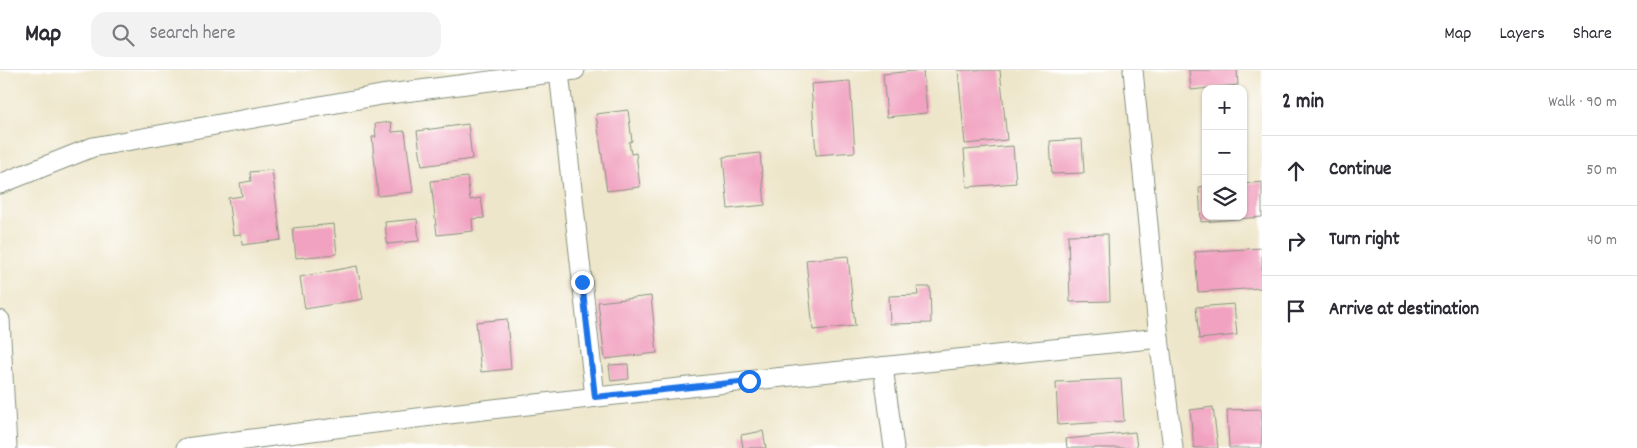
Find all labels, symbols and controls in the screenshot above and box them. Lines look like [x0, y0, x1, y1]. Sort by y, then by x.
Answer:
search box [91, 12, 441, 57]
text: Map [25, 18, 61, 52]
icon: search [109, 21, 137, 49]
text: Search here [149, 21, 235, 48]
text: Map [1444, 22, 1471, 47]
text: Layers [1499, 22, 1545, 47]
text: Share [1573, 22, 1612, 47]
map controls [1202, 85, 1247, 220]
button: + [1202, 85, 1247, 130]
text: 2 min [1282, 88, 1324, 118]
text: Walk · 90 m [1548, 91, 1617, 114]
button: − [1202, 130, 1247, 175]
icon: ahead [1282, 157, 1310, 185]
text: Continue [1329, 157, 1391, 184]
text: 50 m [1586, 159, 1617, 182]
button: layers [1202, 175, 1247, 220]
icon: right [1282, 227, 1310, 255]
text: Turn right [1329, 227, 1400, 254]
text: 40 m [1587, 229, 1617, 252]
route end [571, 271, 594, 294]
icon: arrive [1282, 297, 1310, 325]
text: Arrive at destination [1329, 297, 1479, 324]
route start [738, 370, 761, 393]

